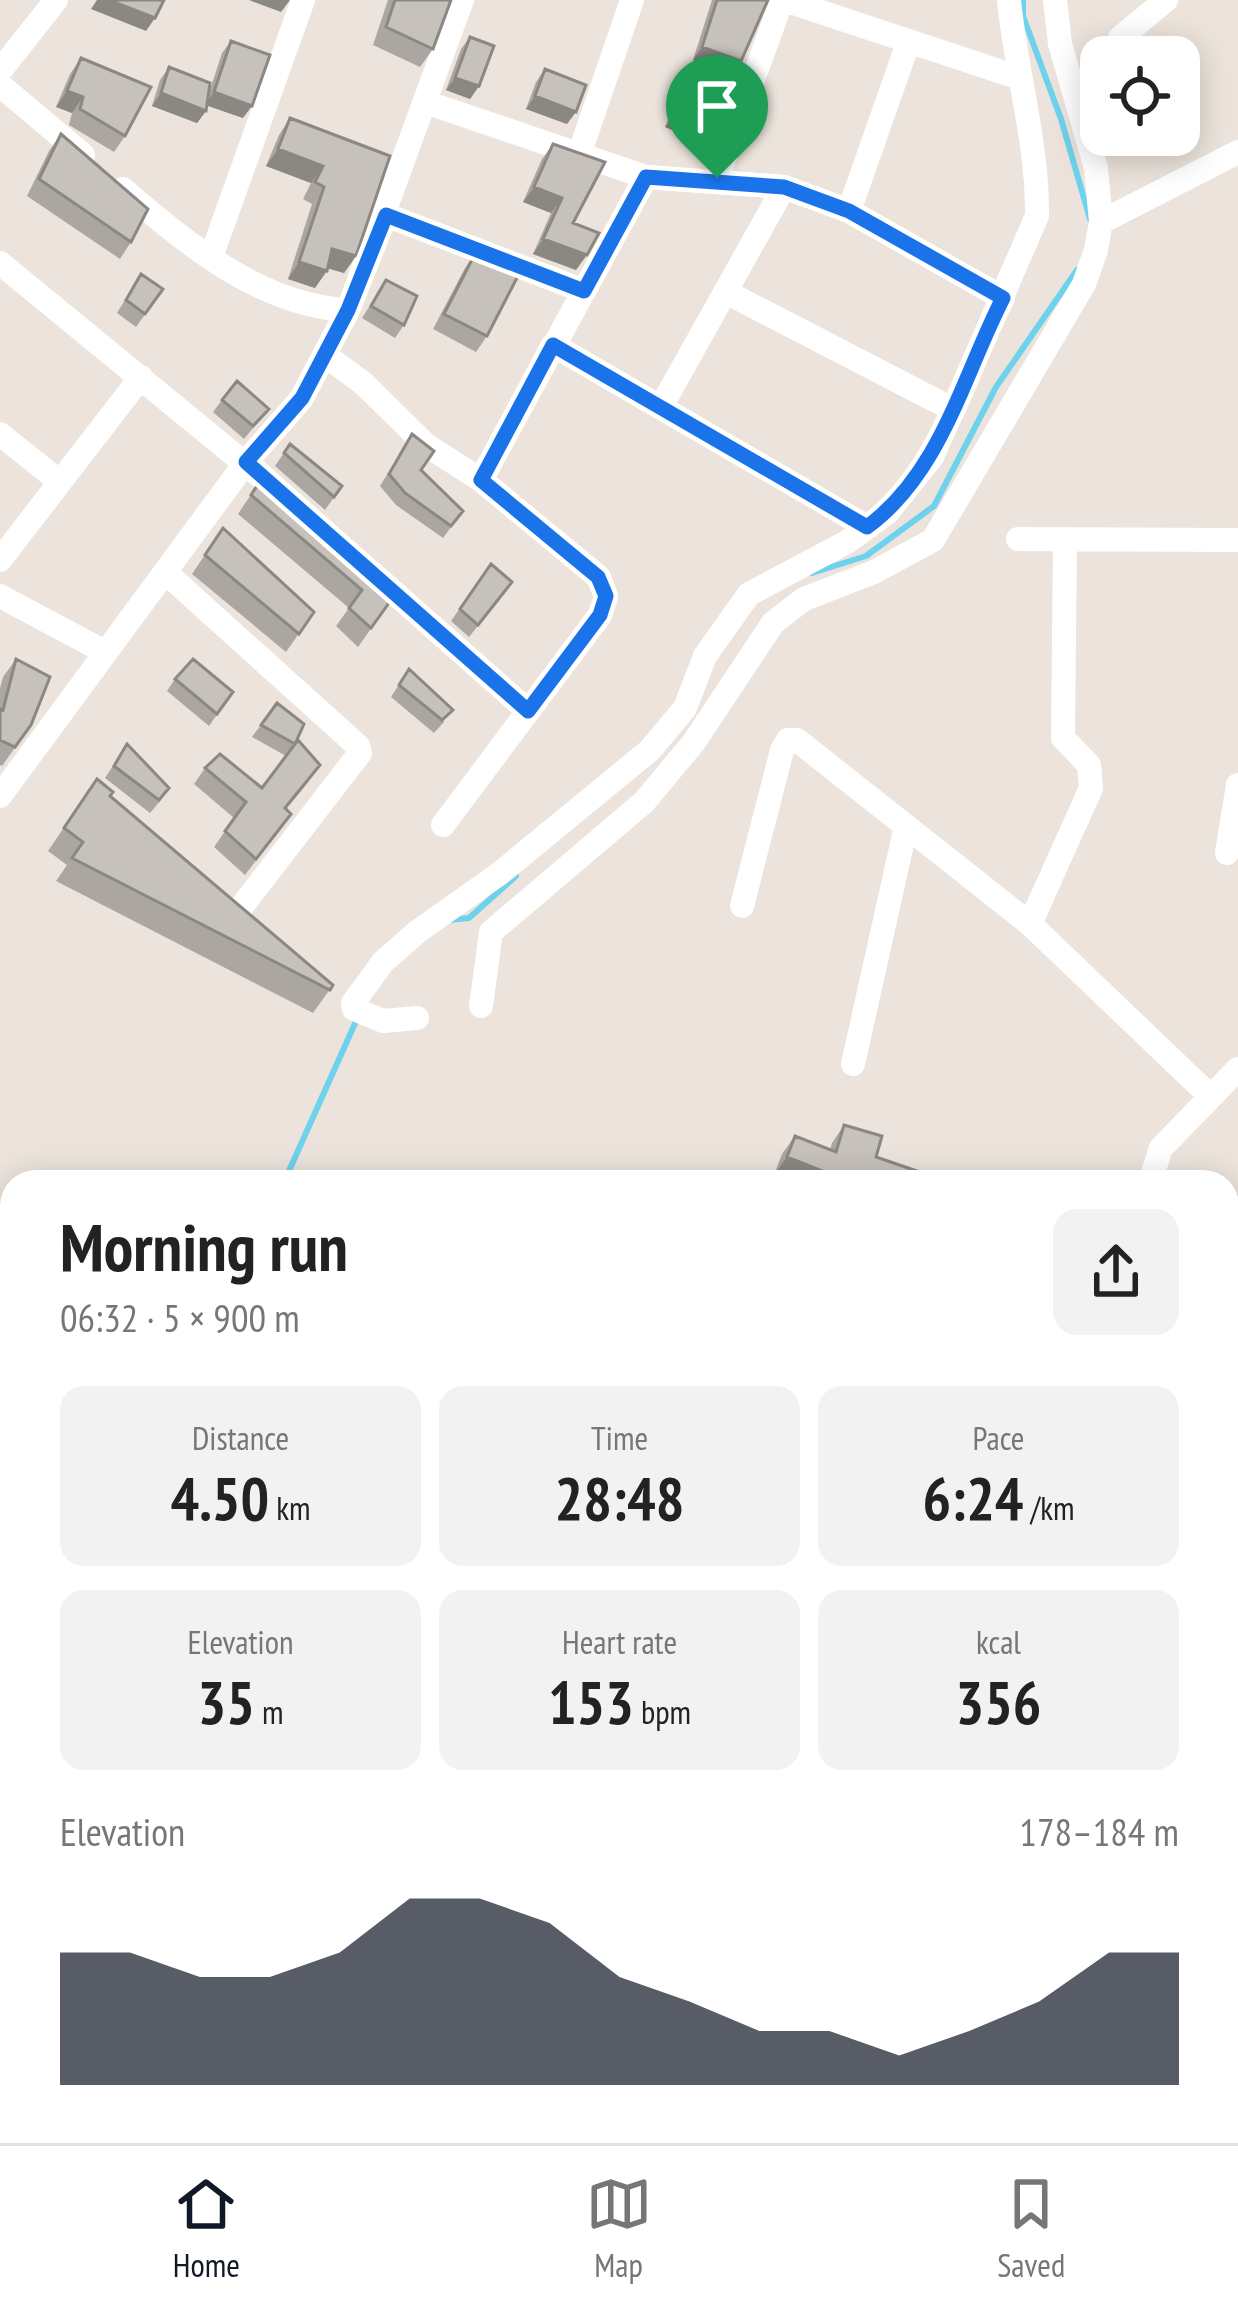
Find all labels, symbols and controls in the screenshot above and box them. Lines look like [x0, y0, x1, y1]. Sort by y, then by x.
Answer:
map controls [1080, 36, 1200, 156]
button: locate [1080, 36, 1200, 156]
pin [666, 55, 768, 178]
icon: arrive [684, 73, 750, 139]
text: Morning run [60, 1204, 348, 1289]
button: share [1053, 1209, 1179, 1335]
text: 06:32 · 5 × 900 m [60, 1292, 300, 1343]
text: Distance [192, 1416, 289, 1459]
text: Time [591, 1416, 648, 1459]
text: Pace [972, 1416, 1025, 1459]
text: 4.50 [170, 1459, 269, 1537]
text: 28:48 [555, 1459, 684, 1537]
text: 6:24 [922, 1459, 1024, 1537]
text: km [269, 1486, 311, 1529]
text: /km [1024, 1486, 1075, 1529]
text: Elevation [188, 1620, 293, 1663]
text: Heart rate [562, 1620, 677, 1663]
text: kcal [976, 1620, 1021, 1663]
text: 35 [198, 1663, 255, 1741]
text: 153 [548, 1663, 634, 1741]
text: 356 [955, 1663, 1042, 1741]
text: m [255, 1690, 283, 1733]
text: bpm [634, 1690, 691, 1733]
text: Elevation [60, 1806, 185, 1857]
text: 178–184 m [1019, 1806, 1179, 1857]
tab: Home [173, 2171, 240, 2286]
tab: Map [586, 2171, 652, 2286]
tab: Saved [997, 2171, 1065, 2286]

